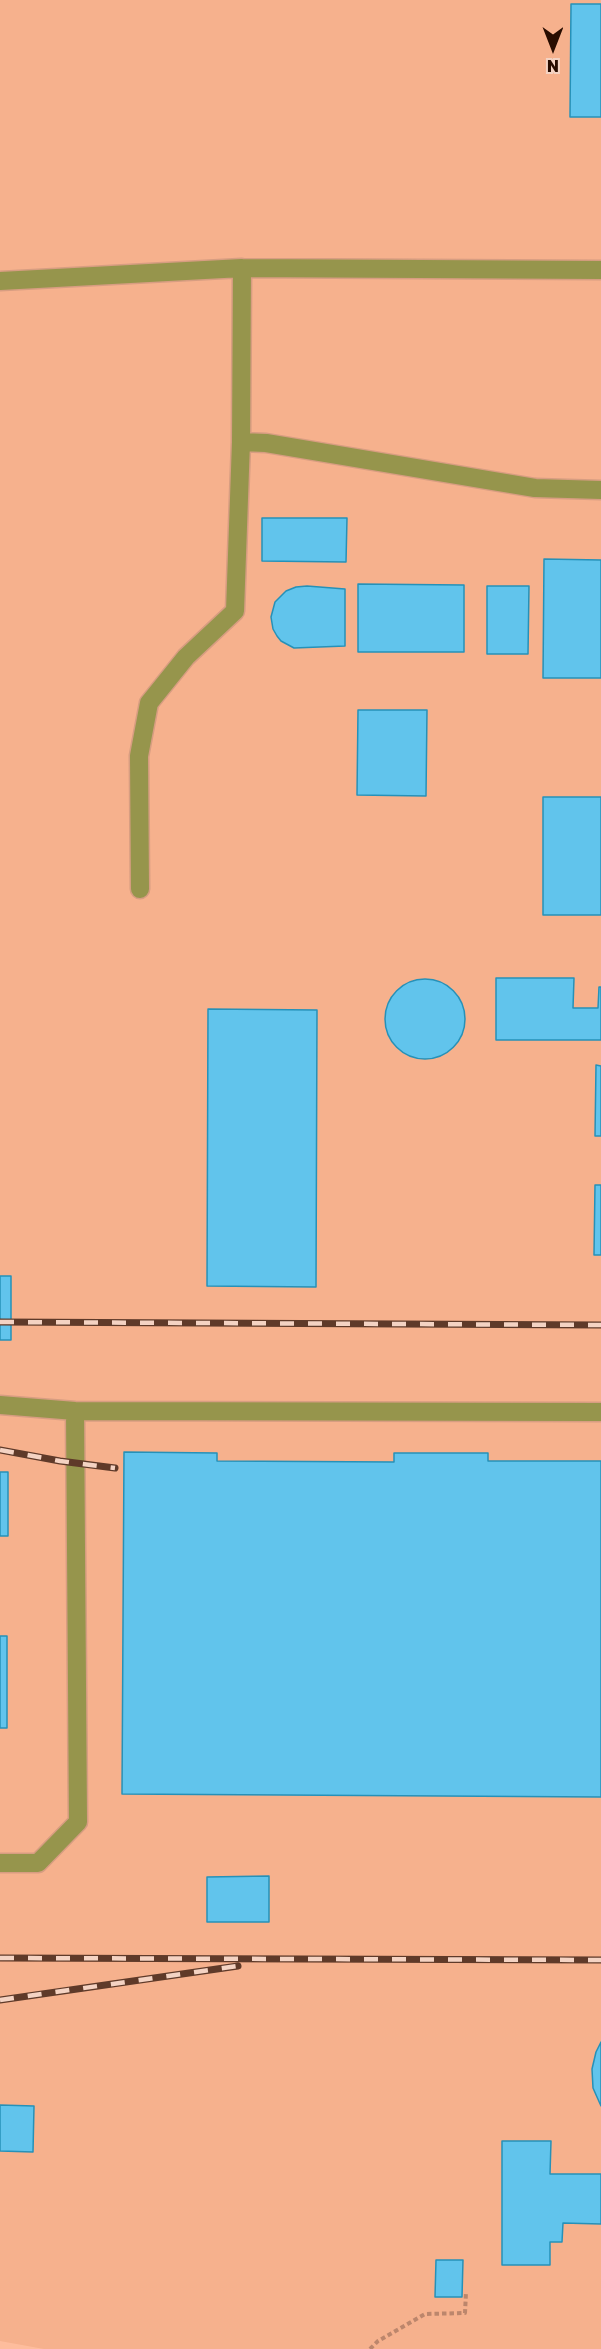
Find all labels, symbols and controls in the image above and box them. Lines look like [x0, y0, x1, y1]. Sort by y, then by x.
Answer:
north arrow [523, 18, 583, 78]
text: N [547, 56, 559, 76]

